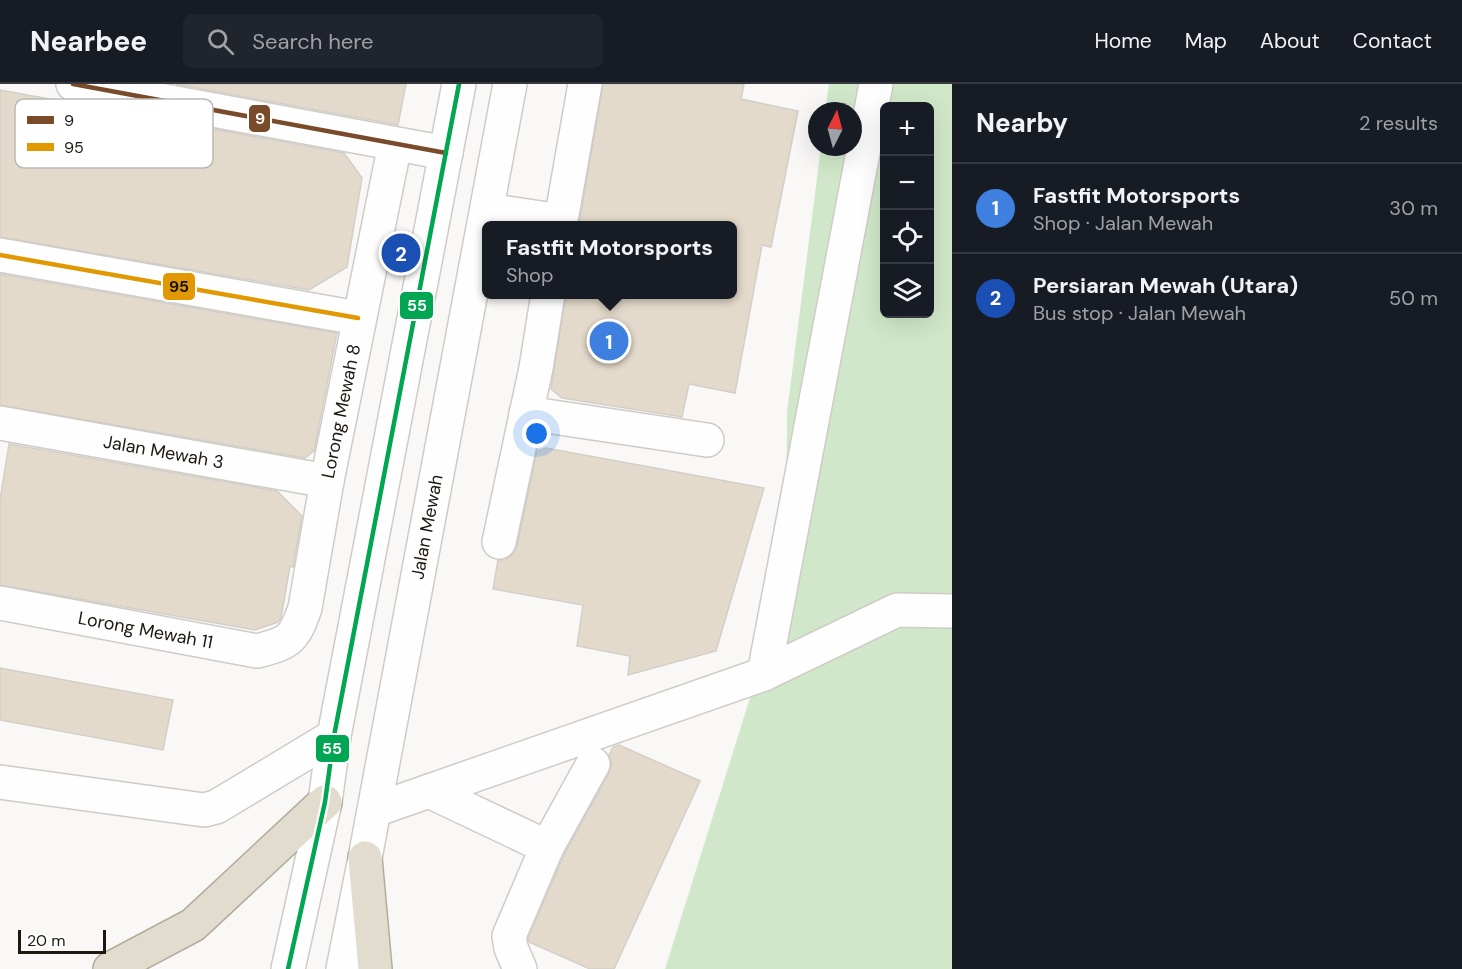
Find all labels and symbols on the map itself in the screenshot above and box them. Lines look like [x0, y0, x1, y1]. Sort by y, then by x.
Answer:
legend [15, 99, 213, 168]
north arrow [808, 102, 862, 156]
line badge: 9 [248, 104, 271, 133]
text: 9 [255, 108, 265, 129]
text: 9 [64, 110, 74, 131]
text: 95 [64, 137, 84, 158]
pin: 2 [382, 230, 420, 276]
line badge: 95 [162, 272, 196, 301]
text: 95 [169, 276, 189, 297]
line badge: 55 [399, 291, 434, 320]
text: 55 [407, 295, 427, 316]
pin: 1 [590, 318, 628, 364]
street label: Lorong Mewah 8 [316, 342, 366, 480]
your location [522, 419, 551, 448]
street label: Jalan Mewah 3 [101, 430, 226, 474]
street label: Jalan Mewah [405, 472, 449, 581]
street label: Lorong Mewah 11 [76, 606, 215, 655]
line badge: 55 [315, 734, 350, 763]
text: 55 [322, 738, 342, 759]
scale bar [18, 927, 106, 954]

